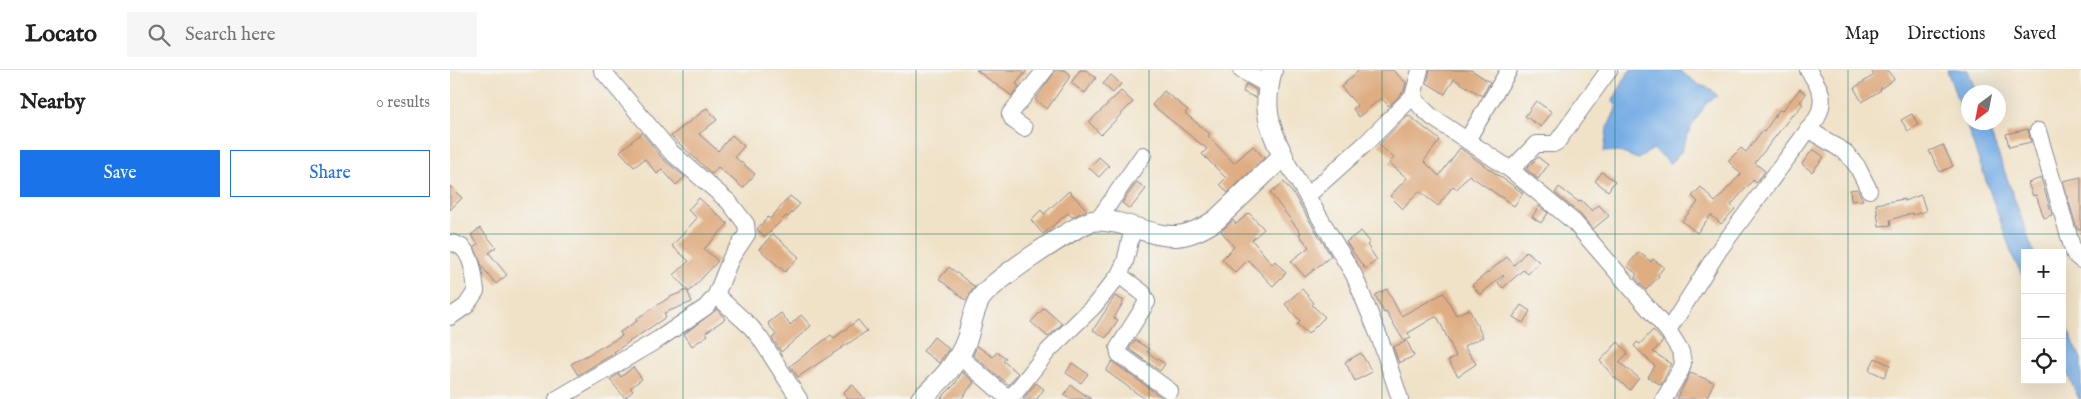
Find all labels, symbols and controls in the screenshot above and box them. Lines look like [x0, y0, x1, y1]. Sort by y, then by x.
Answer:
search box [127, 12, 477, 57]
text: Locato [25, 19, 97, 50]
icon: search [145, 21, 173, 49]
text: Search here [185, 23, 276, 47]
text: Map [1845, 23, 1879, 46]
text: Directions [1907, 23, 1985, 46]
text: Saved [2013, 23, 2056, 46]
north arrow [1961, 85, 2006, 130]
text: Nearby [20, 89, 85, 116]
text: 0 results [376, 93, 430, 113]
button: Save [20, 150, 220, 197]
button: Share [230, 150, 430, 197]
map controls [2021, 249, 2066, 384]
button: + [2021, 249, 2066, 294]
button: − [2021, 294, 2066, 339]
button: locate [2021, 339, 2066, 384]

